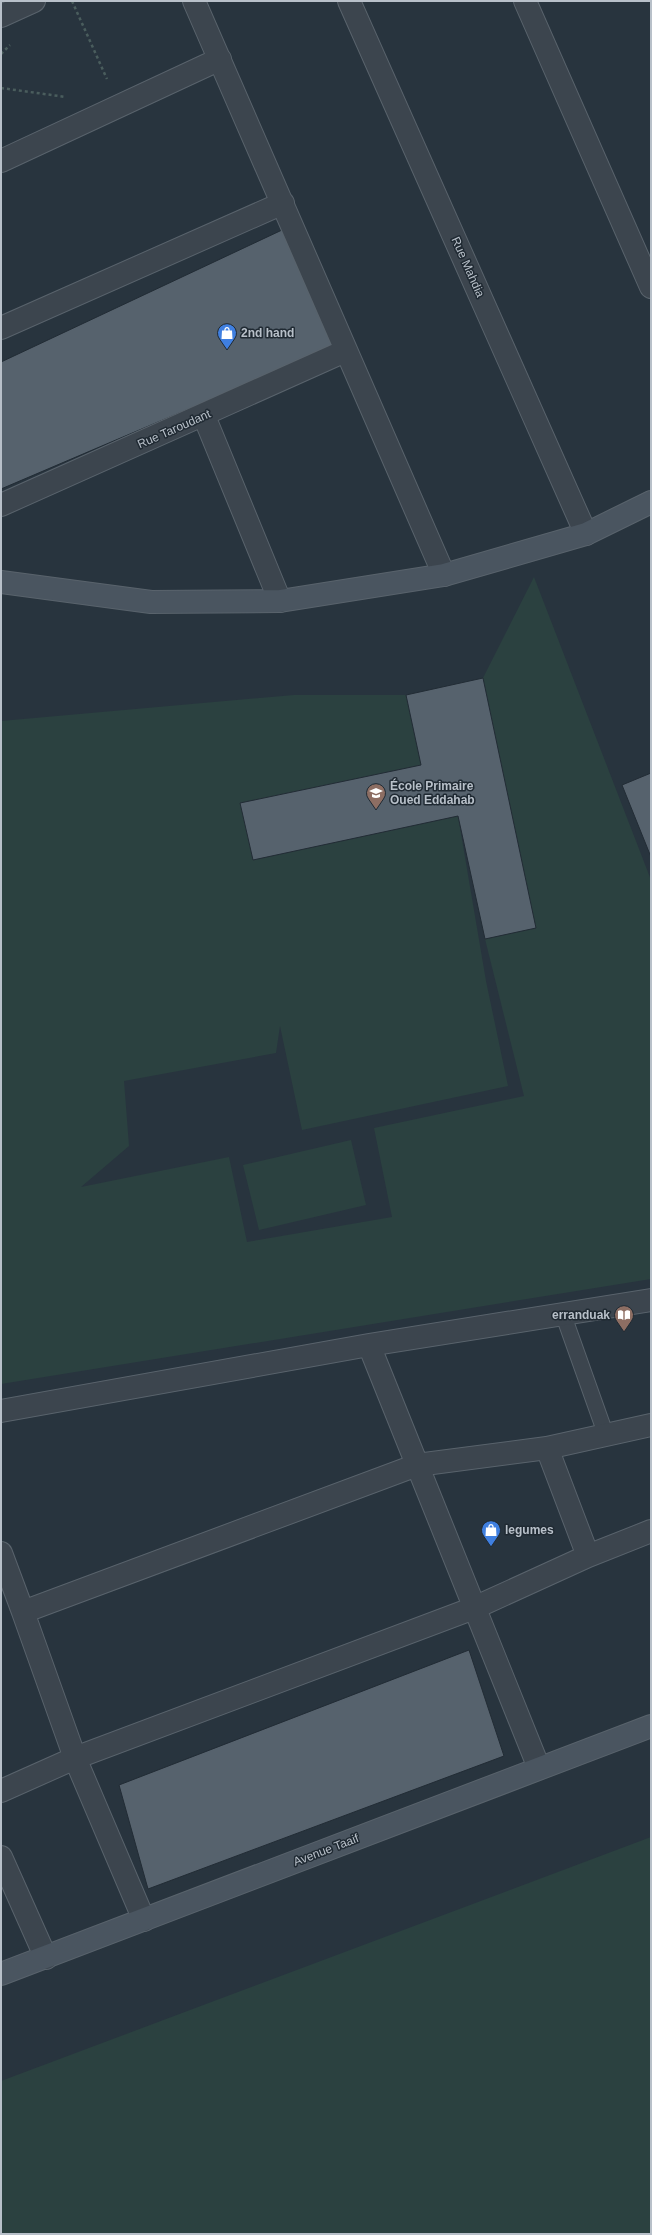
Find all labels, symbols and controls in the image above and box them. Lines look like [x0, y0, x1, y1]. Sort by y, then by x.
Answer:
street label: Rue Mahdia [448, 235, 488, 300]
shop icon: 2nd hand [216, 322, 238, 350]
place label: 2nd hand [241, 326, 294, 340]
street label: Rue Taroudant [135, 406, 213, 451]
place label: École Primaire Oued Eddahab [390, 778, 475, 807]
school or university icon: École Primaire Oued Eddahab [365, 782, 387, 810]
library icon: erranduak [613, 1304, 635, 1332]
place label: erranduak [552, 1308, 610, 1322]
shop icon: legumes [480, 1519, 502, 1547]
place label: legumes [505, 1523, 554, 1537]
street label: Avenue Taaif [291, 1831, 361, 1869]

